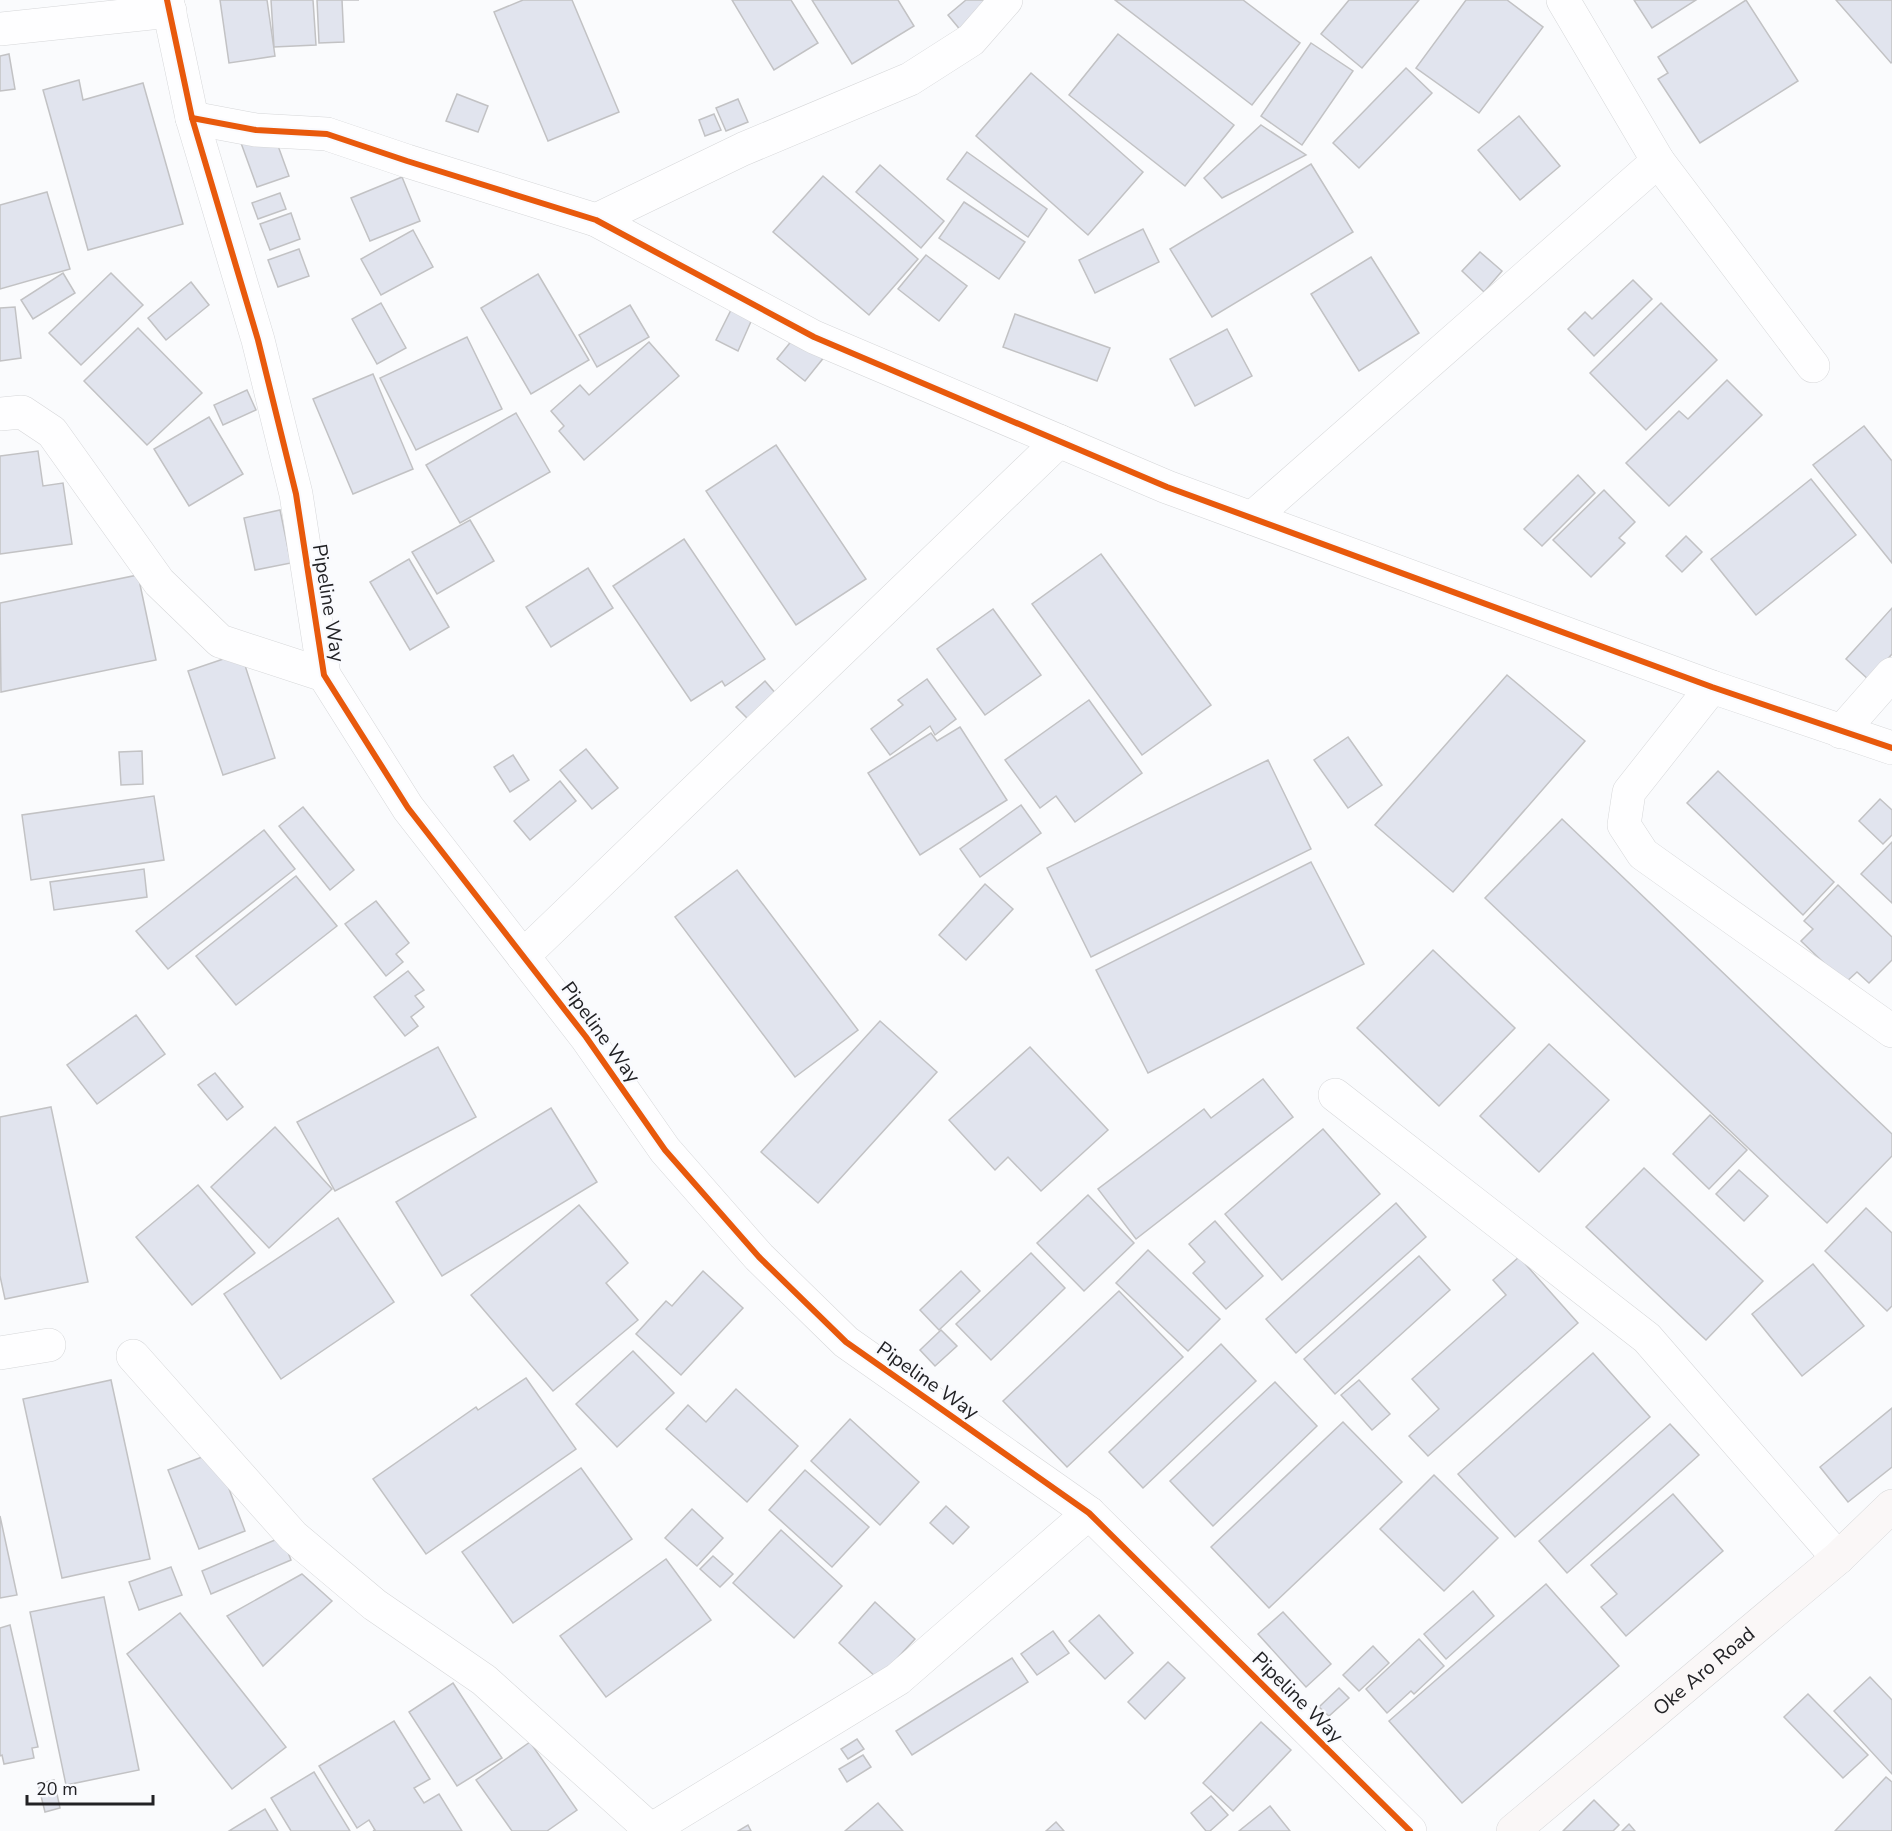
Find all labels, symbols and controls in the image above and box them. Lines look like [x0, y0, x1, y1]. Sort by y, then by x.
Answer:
street label: Pipeline Way [306, 542, 351, 665]
street label: Pipeline Way [555, 976, 647, 1089]
street label: Pipeline Way [871, 1335, 985, 1426]
street label: Oke Aro Road [1647, 1621, 1761, 1722]
street label: Pipeline Way [1246, 1646, 1350, 1749]
scale bar [27, 1768, 153, 1806]
text: 20 m [36, 1777, 78, 1801]

